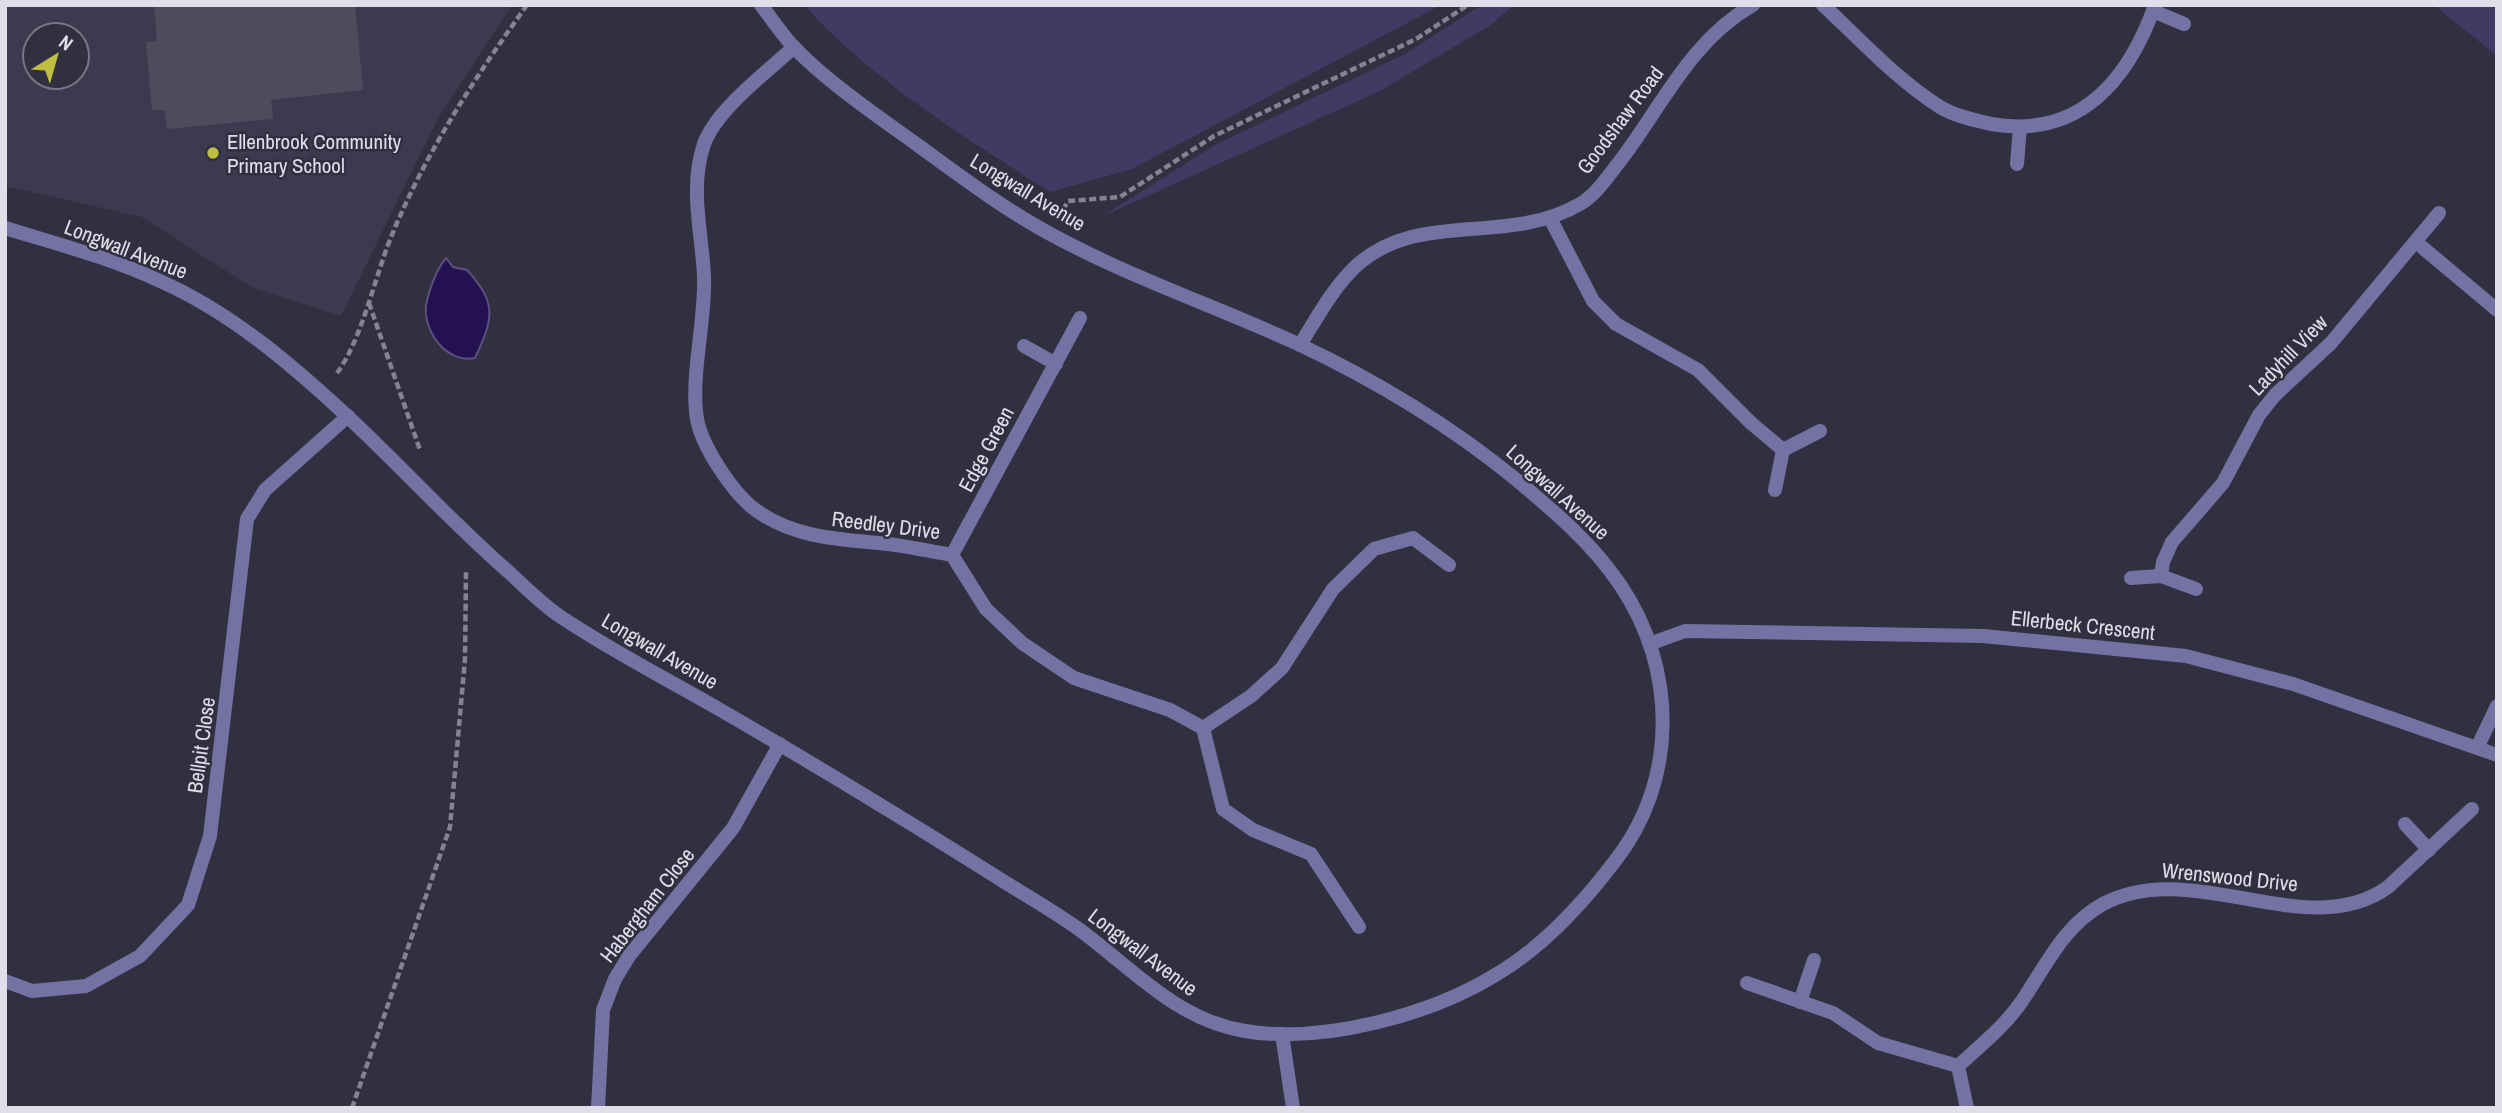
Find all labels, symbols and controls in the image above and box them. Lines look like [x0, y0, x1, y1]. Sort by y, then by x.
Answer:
north arrow [21, 21, 91, 91]
text: N [54, 29, 79, 56]
street label: Goodshaw Road [1570, 60, 1670, 180]
place label: Ellenbrook Community Primary School [227, 127, 402, 180]
marker: Ellenbrook Community Primary School [205, 145, 221, 161]
street label: Longwall Avenue [965, 146, 1091, 238]
street label: Longwall Avenue [60, 212, 192, 286]
street label: Ladyhill View [2242, 308, 2334, 402]
street label: Edge Green [951, 401, 1021, 497]
street label: Longwall Avenue [1500, 438, 1616, 546]
street label: Reedley Drive [830, 504, 942, 546]
street label: Ellerbeck Crescent [2010, 603, 2157, 647]
street label: Longwall Avenue [596, 606, 724, 696]
street label: Bellpit Close [180, 695, 222, 795]
street label: Habergham Close [593, 841, 701, 969]
street label: Wrenswood Drive [2161, 855, 2299, 899]
street label: Longwall Avenue [1082, 901, 1204, 1003]

